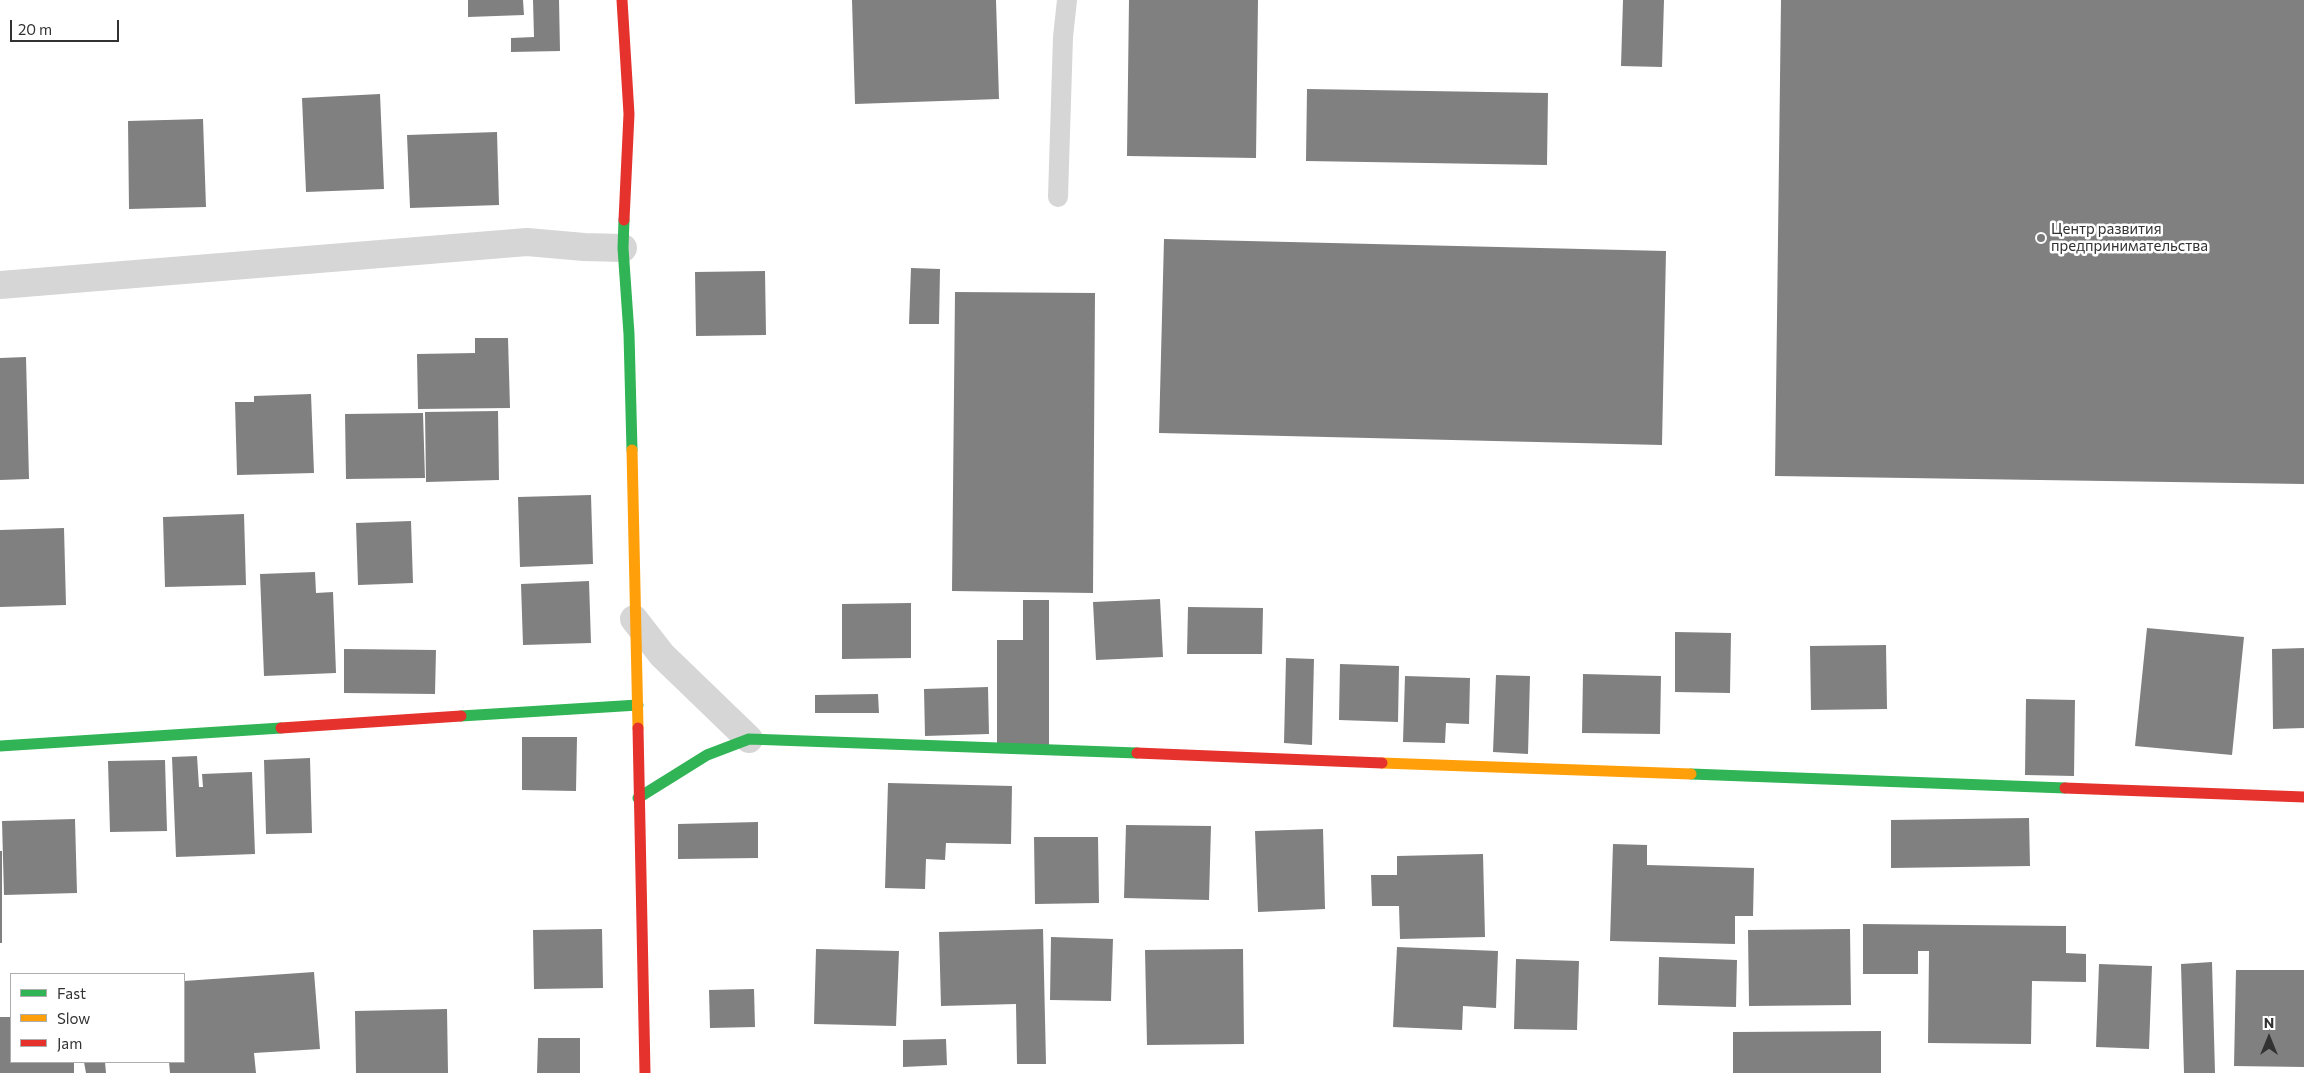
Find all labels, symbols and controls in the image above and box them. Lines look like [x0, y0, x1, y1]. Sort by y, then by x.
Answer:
scale bar [12, 10, 121, 42]
text: 20 m [18, 20, 52, 38]
place label: Центр развития предпринимательства [2051, 220, 2208, 255]
marker: Центр развития предпринимательства [2035, 232, 2047, 244]
legend [10, 973, 185, 1063]
text: Fast [57, 984, 86, 1002]
text: Slow [57, 1009, 90, 1027]
north arrow [2244, 1013, 2294, 1063]
text: N [2264, 1014, 2274, 1031]
text: Jam [57, 1034, 82, 1052]

